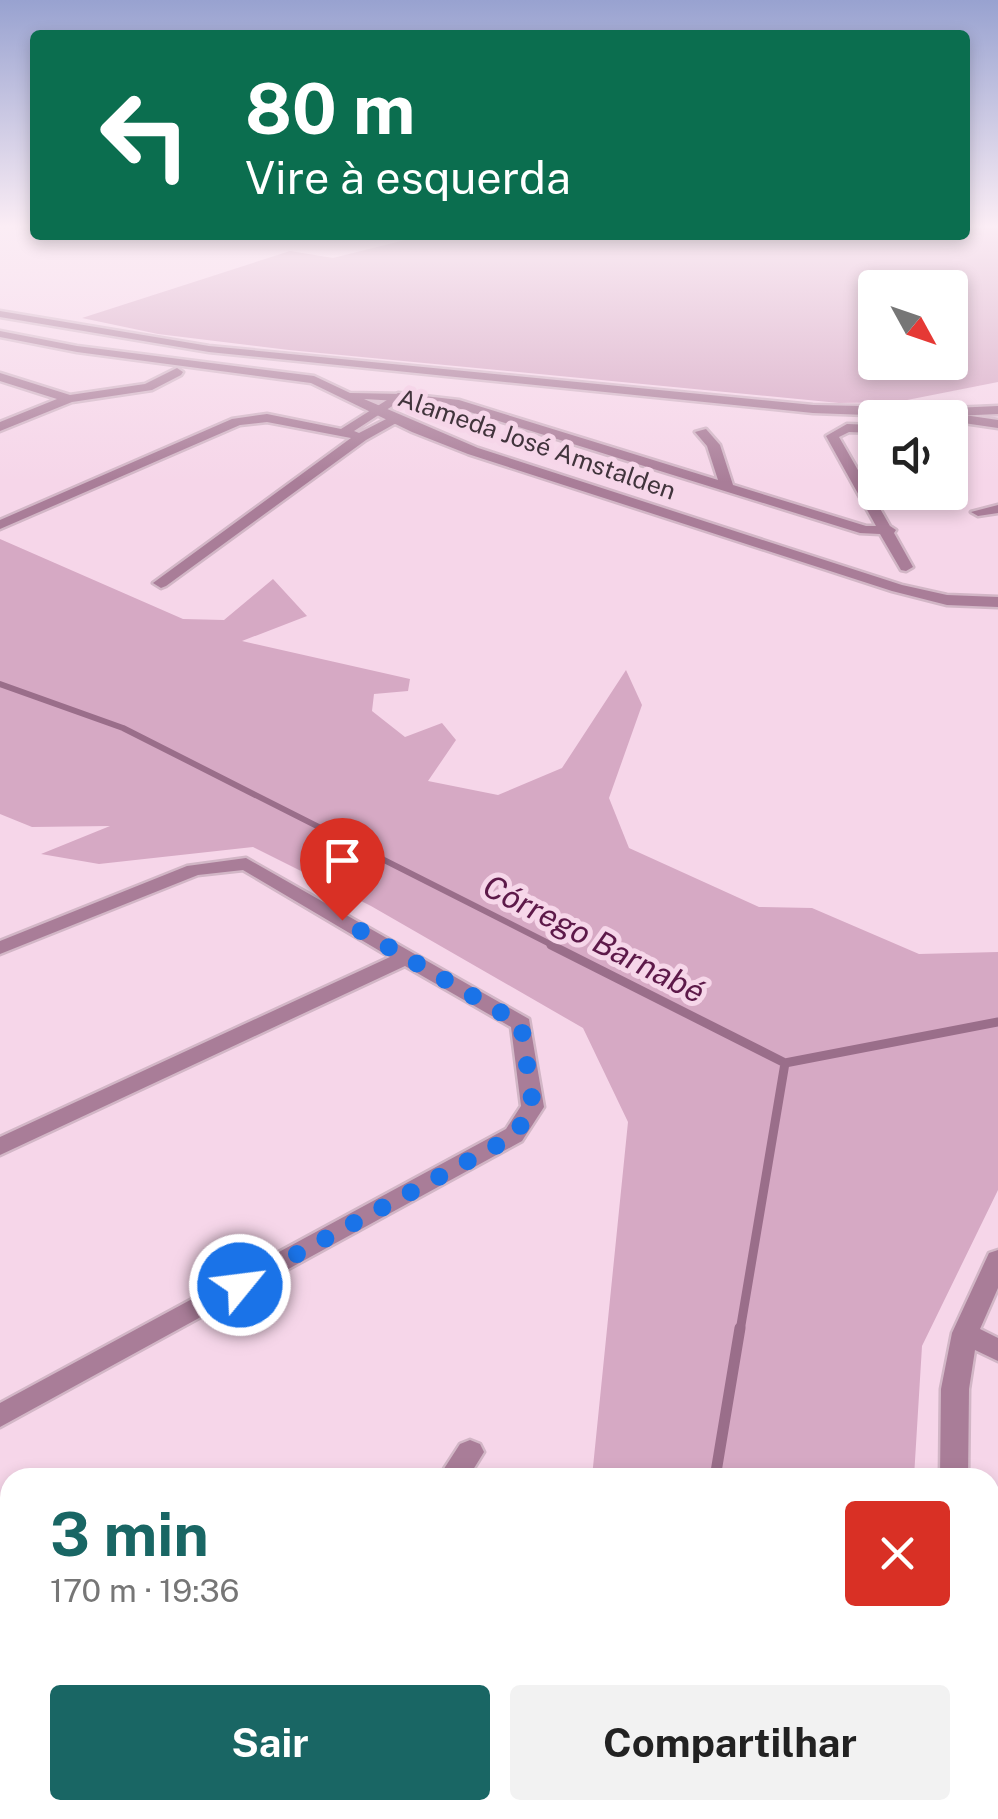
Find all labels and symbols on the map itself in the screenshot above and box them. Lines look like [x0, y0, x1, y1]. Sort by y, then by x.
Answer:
north arrow [858, 270, 968, 380]
street label: Alameda José Amstalden [394, 382, 680, 506]
pin [300, 818, 385, 921]
water label: Córrego Barnabé [477, 867, 711, 1010]
position arrow [188, 1233, 292, 1337]

